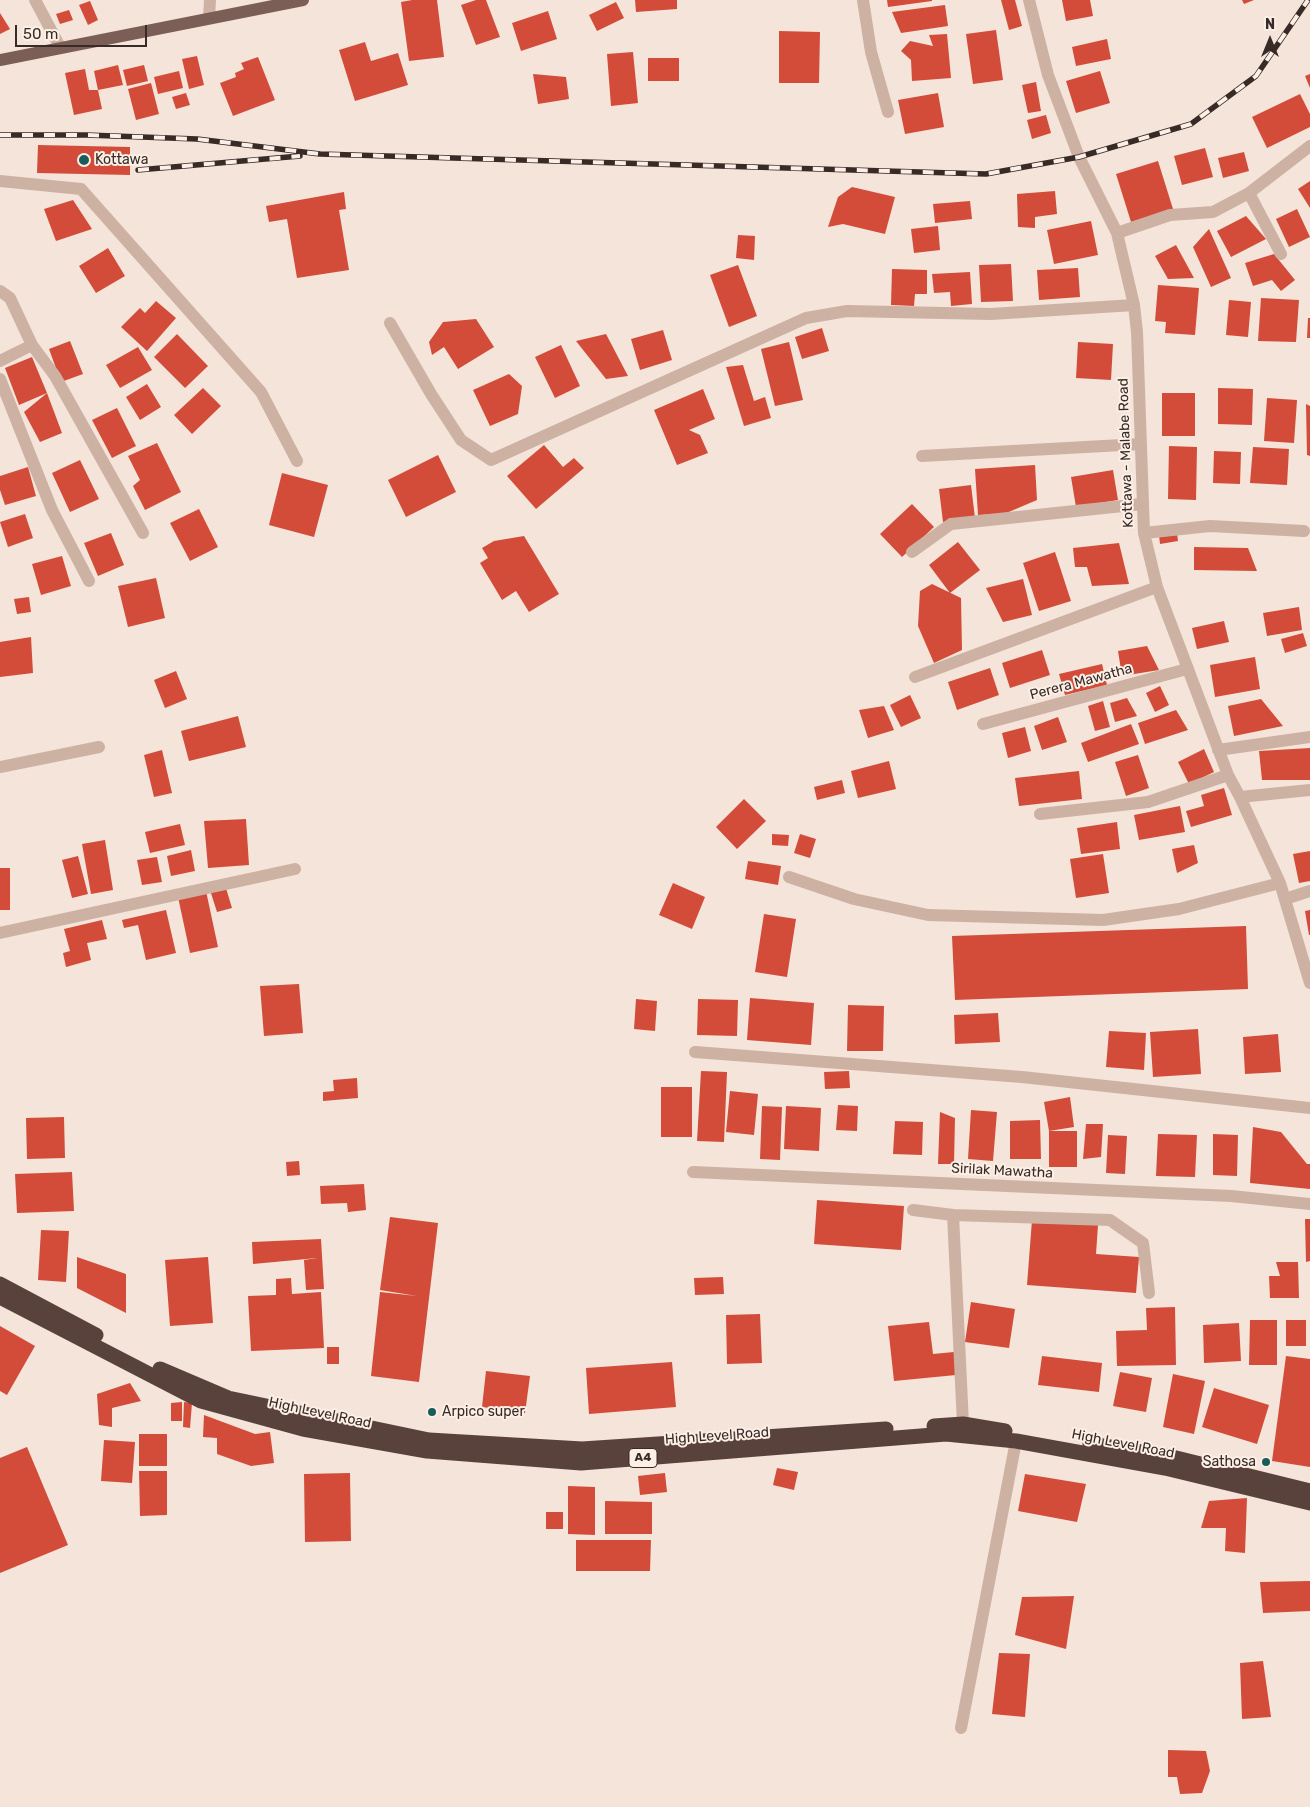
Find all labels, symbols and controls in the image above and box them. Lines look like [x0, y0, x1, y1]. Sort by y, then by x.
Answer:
scale bar [18, 15, 150, 47]
north arrow [1245, 15, 1295, 65]
text: N [1265, 16, 1275, 33]
text: 50 m [23, 25, 58, 43]
place label: Kottawa [95, 152, 148, 168]
marker: Kottawa [77, 153, 91, 167]
street label: Kottawa - Malabe Road [1115, 378, 1137, 528]
street label: Perera Mawatha [1028, 660, 1134, 704]
street label: Sirilak Mawatha [951, 1160, 1053, 1182]
street label: High Level Road [267, 1394, 373, 1432]
place label: Arpico super [442, 1404, 525, 1420]
marker: Arpico super [426, 1406, 438, 1418]
street label: High Level Road [664, 1424, 770, 1448]
street label: High Level Road [1070, 1426, 1176, 1462]
road number: A4 [629, 1449, 657, 1468]
place label: Sathosa [1203, 1454, 1256, 1470]
marker: Sathosa [1260, 1456, 1272, 1468]

